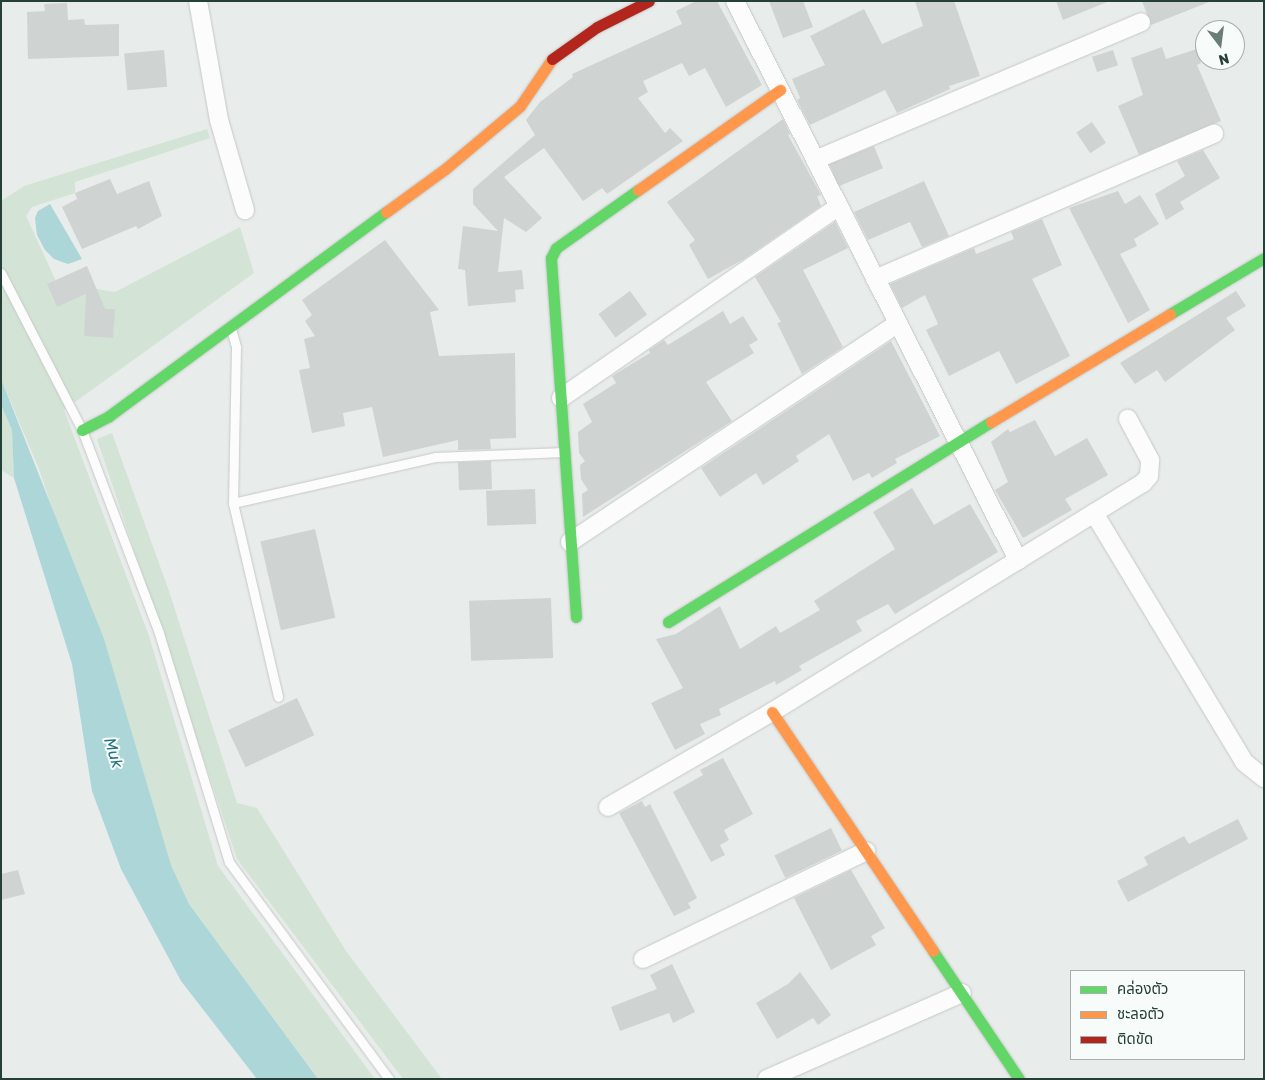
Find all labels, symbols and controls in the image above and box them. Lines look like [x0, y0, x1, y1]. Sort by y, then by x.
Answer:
north arrow [1195, 20, 1245, 70]
text: N [1217, 49, 1231, 69]
water label: Muk [99, 736, 127, 770]
legend [1070, 970, 1245, 1060]
text: คล่องตัว [1117, 980, 1168, 998]
text: ชะลอตัว [1117, 1005, 1164, 1023]
text: ติดขัด [1117, 1030, 1153, 1048]

